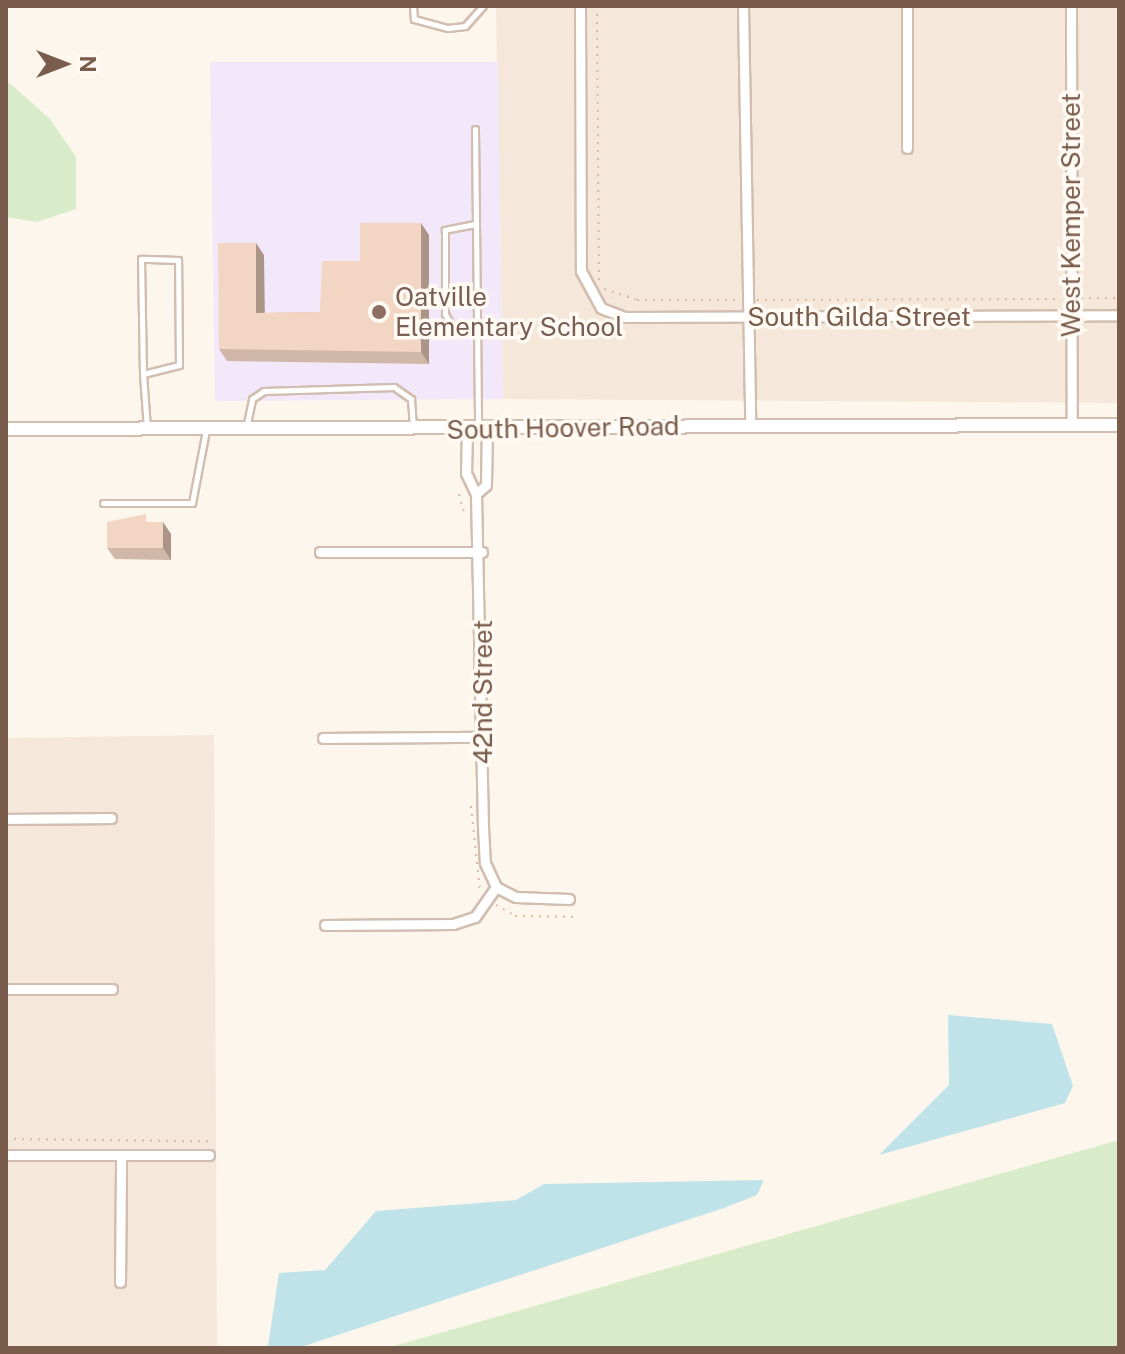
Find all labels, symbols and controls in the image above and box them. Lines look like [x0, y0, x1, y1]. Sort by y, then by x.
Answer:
north arrow [24, 24, 104, 104]
text: N [75, 55, 101, 73]
street label: West Kemper Street [1055, 93, 1087, 337]
place label: Oatville Elementary School [395, 281, 623, 342]
street label: South Gilda Street [747, 301, 971, 333]
marker: Oatville Elementary School [370, 303, 388, 321]
street label: South Hoover Road [446, 410, 680, 446]
street label: 42nd Street [467, 620, 499, 764]

